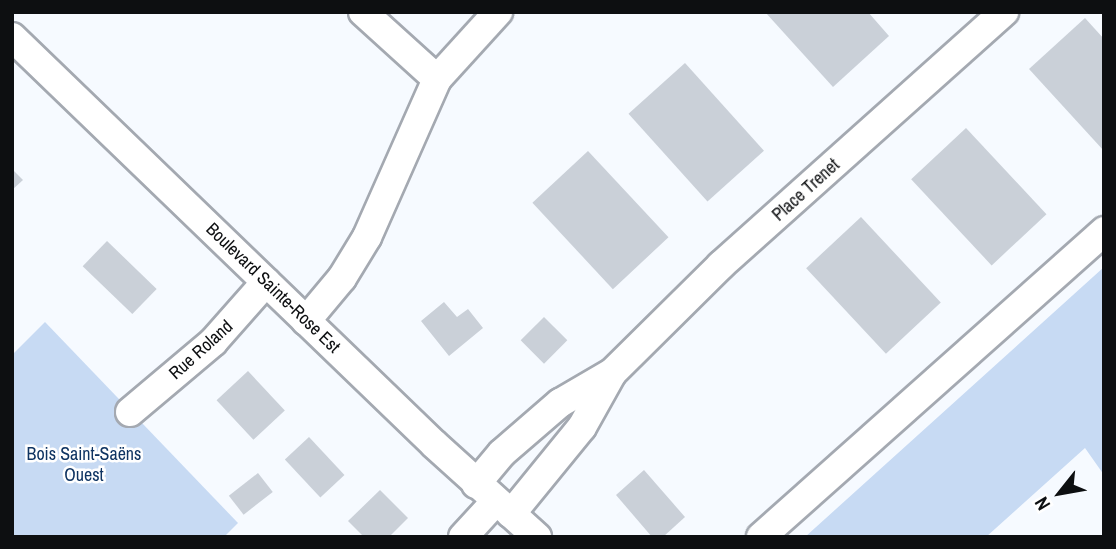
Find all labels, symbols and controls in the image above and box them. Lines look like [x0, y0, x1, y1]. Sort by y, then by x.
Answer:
street label: Place Trenet [768, 154, 844, 226]
street label: Boulevard Sainte-Rose Est [201, 218, 345, 358]
street label: Rue Roland [165, 316, 237, 384]
park label: Bois Saint-Saëns Ouest [27, 444, 141, 486]
north arrow [1025, 458, 1095, 528]
text: N [1028, 492, 1056, 515]

